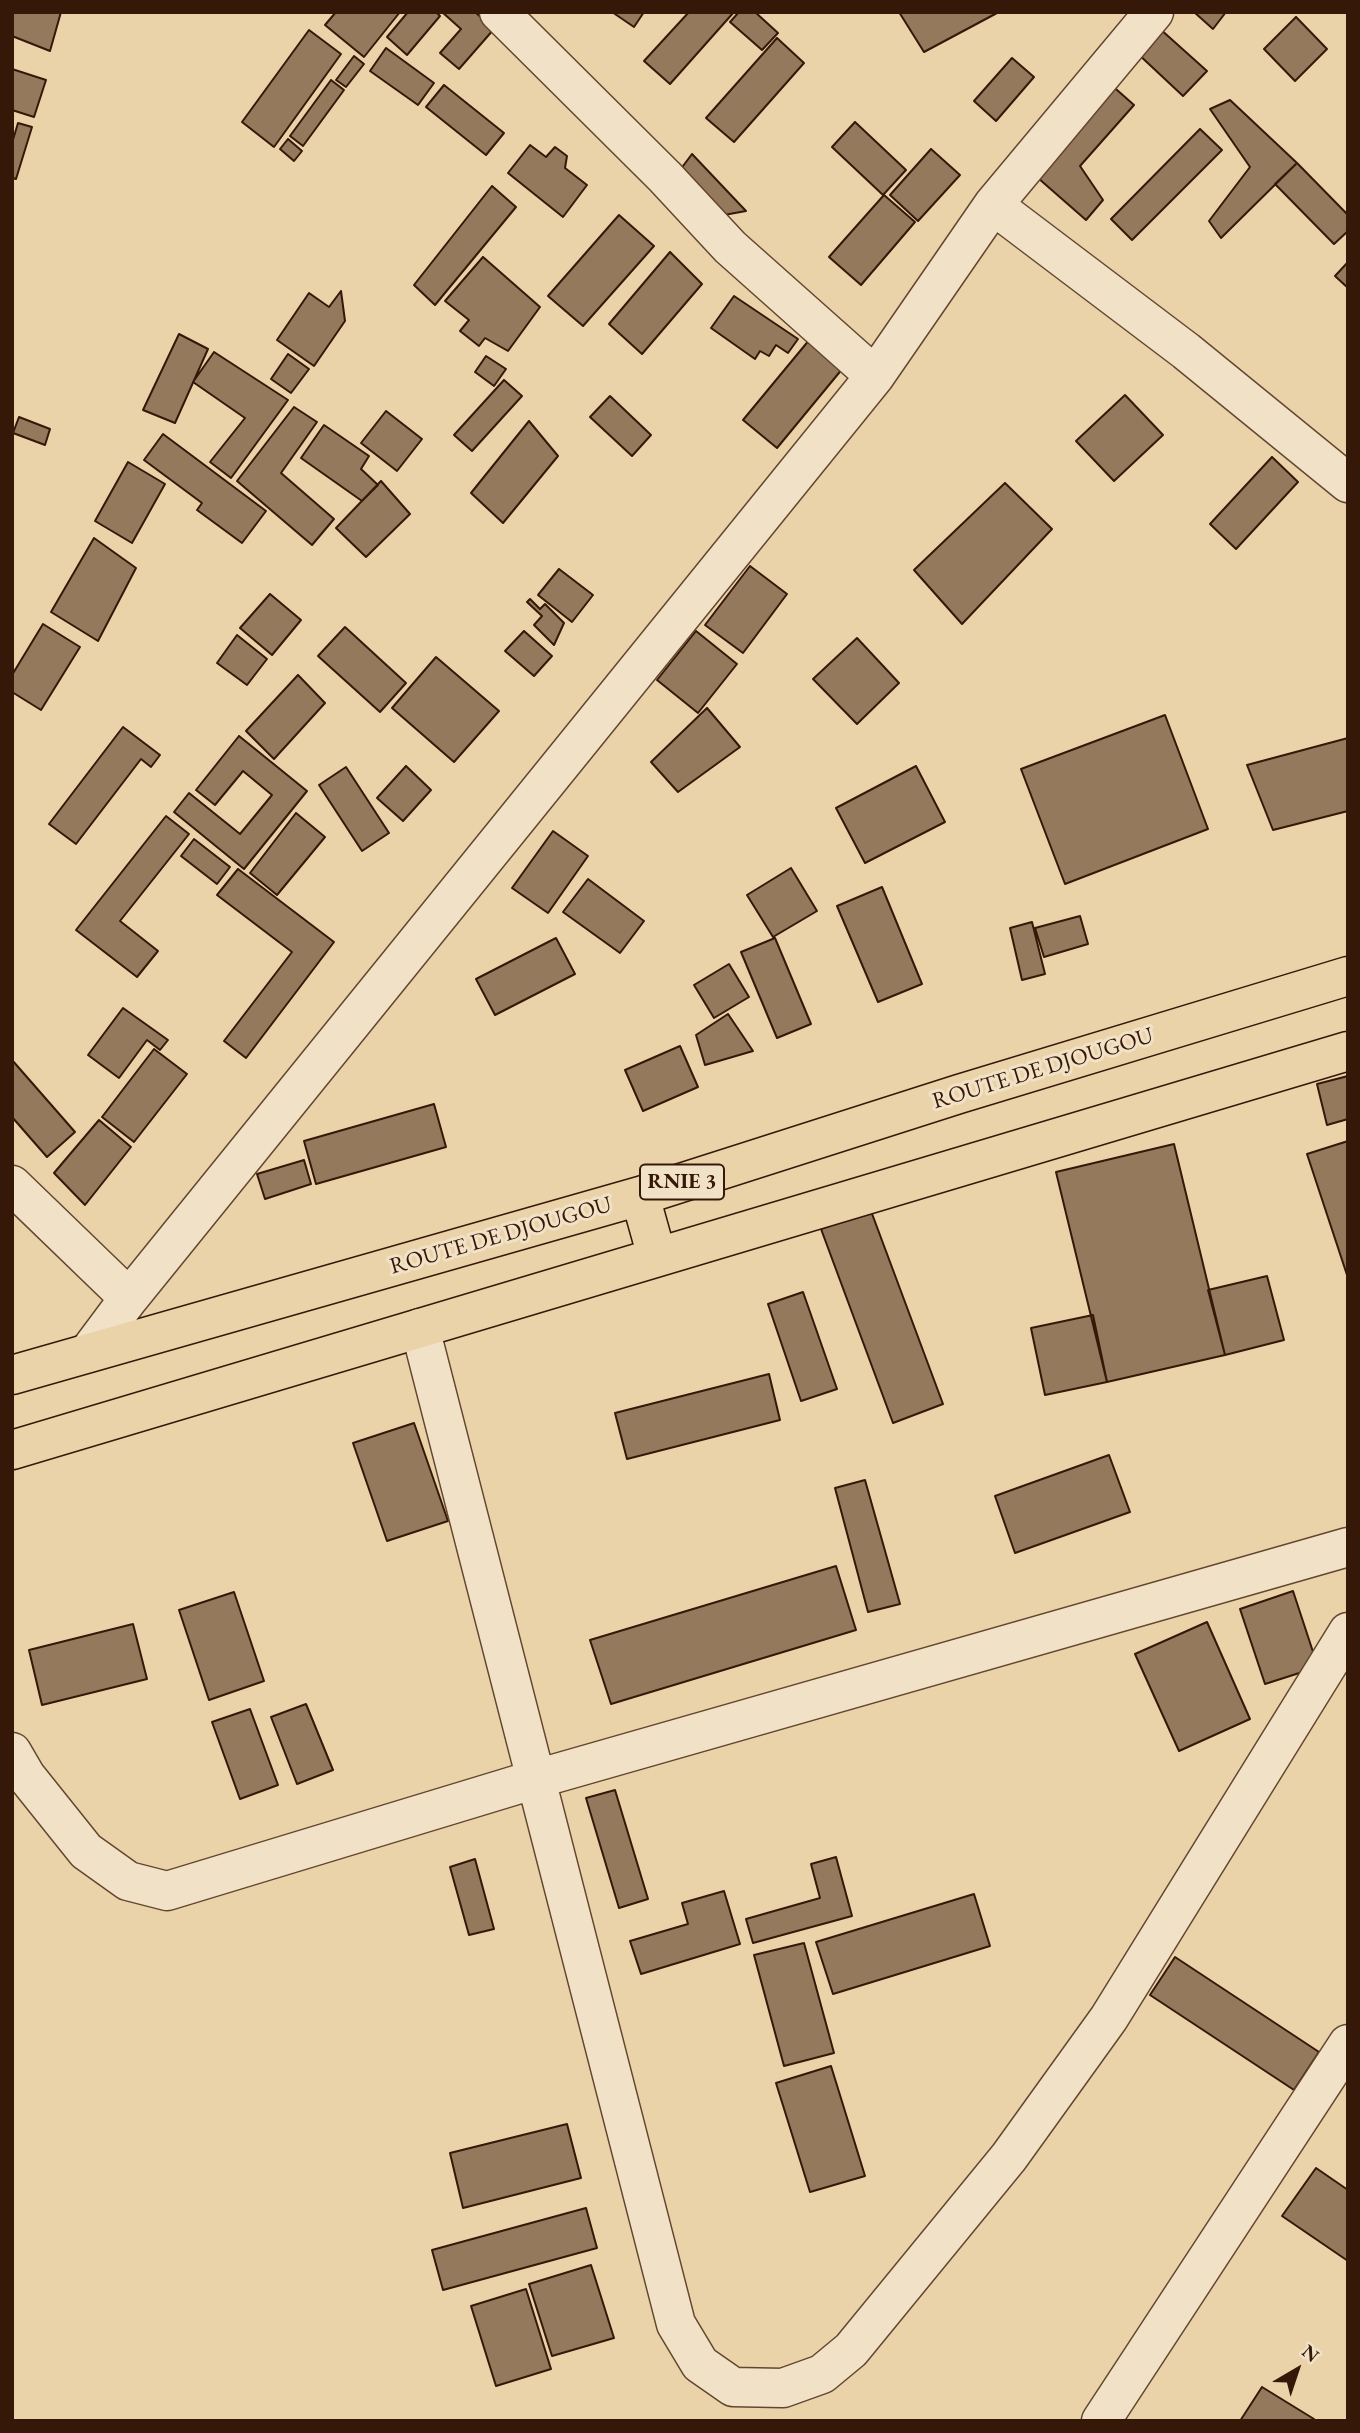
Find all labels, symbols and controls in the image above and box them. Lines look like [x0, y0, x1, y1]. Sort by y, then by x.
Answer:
street label: ROUTE DE DJOUGOU [929, 1022, 1157, 1116]
road number: RNIE 3 [640, 1164, 724, 1200]
street label: ROUTE DE DJOUGOU [387, 1191, 615, 1281]
north arrow [1262, 2335, 1332, 2405]
text: N [1297, 2339, 1324, 2368]

